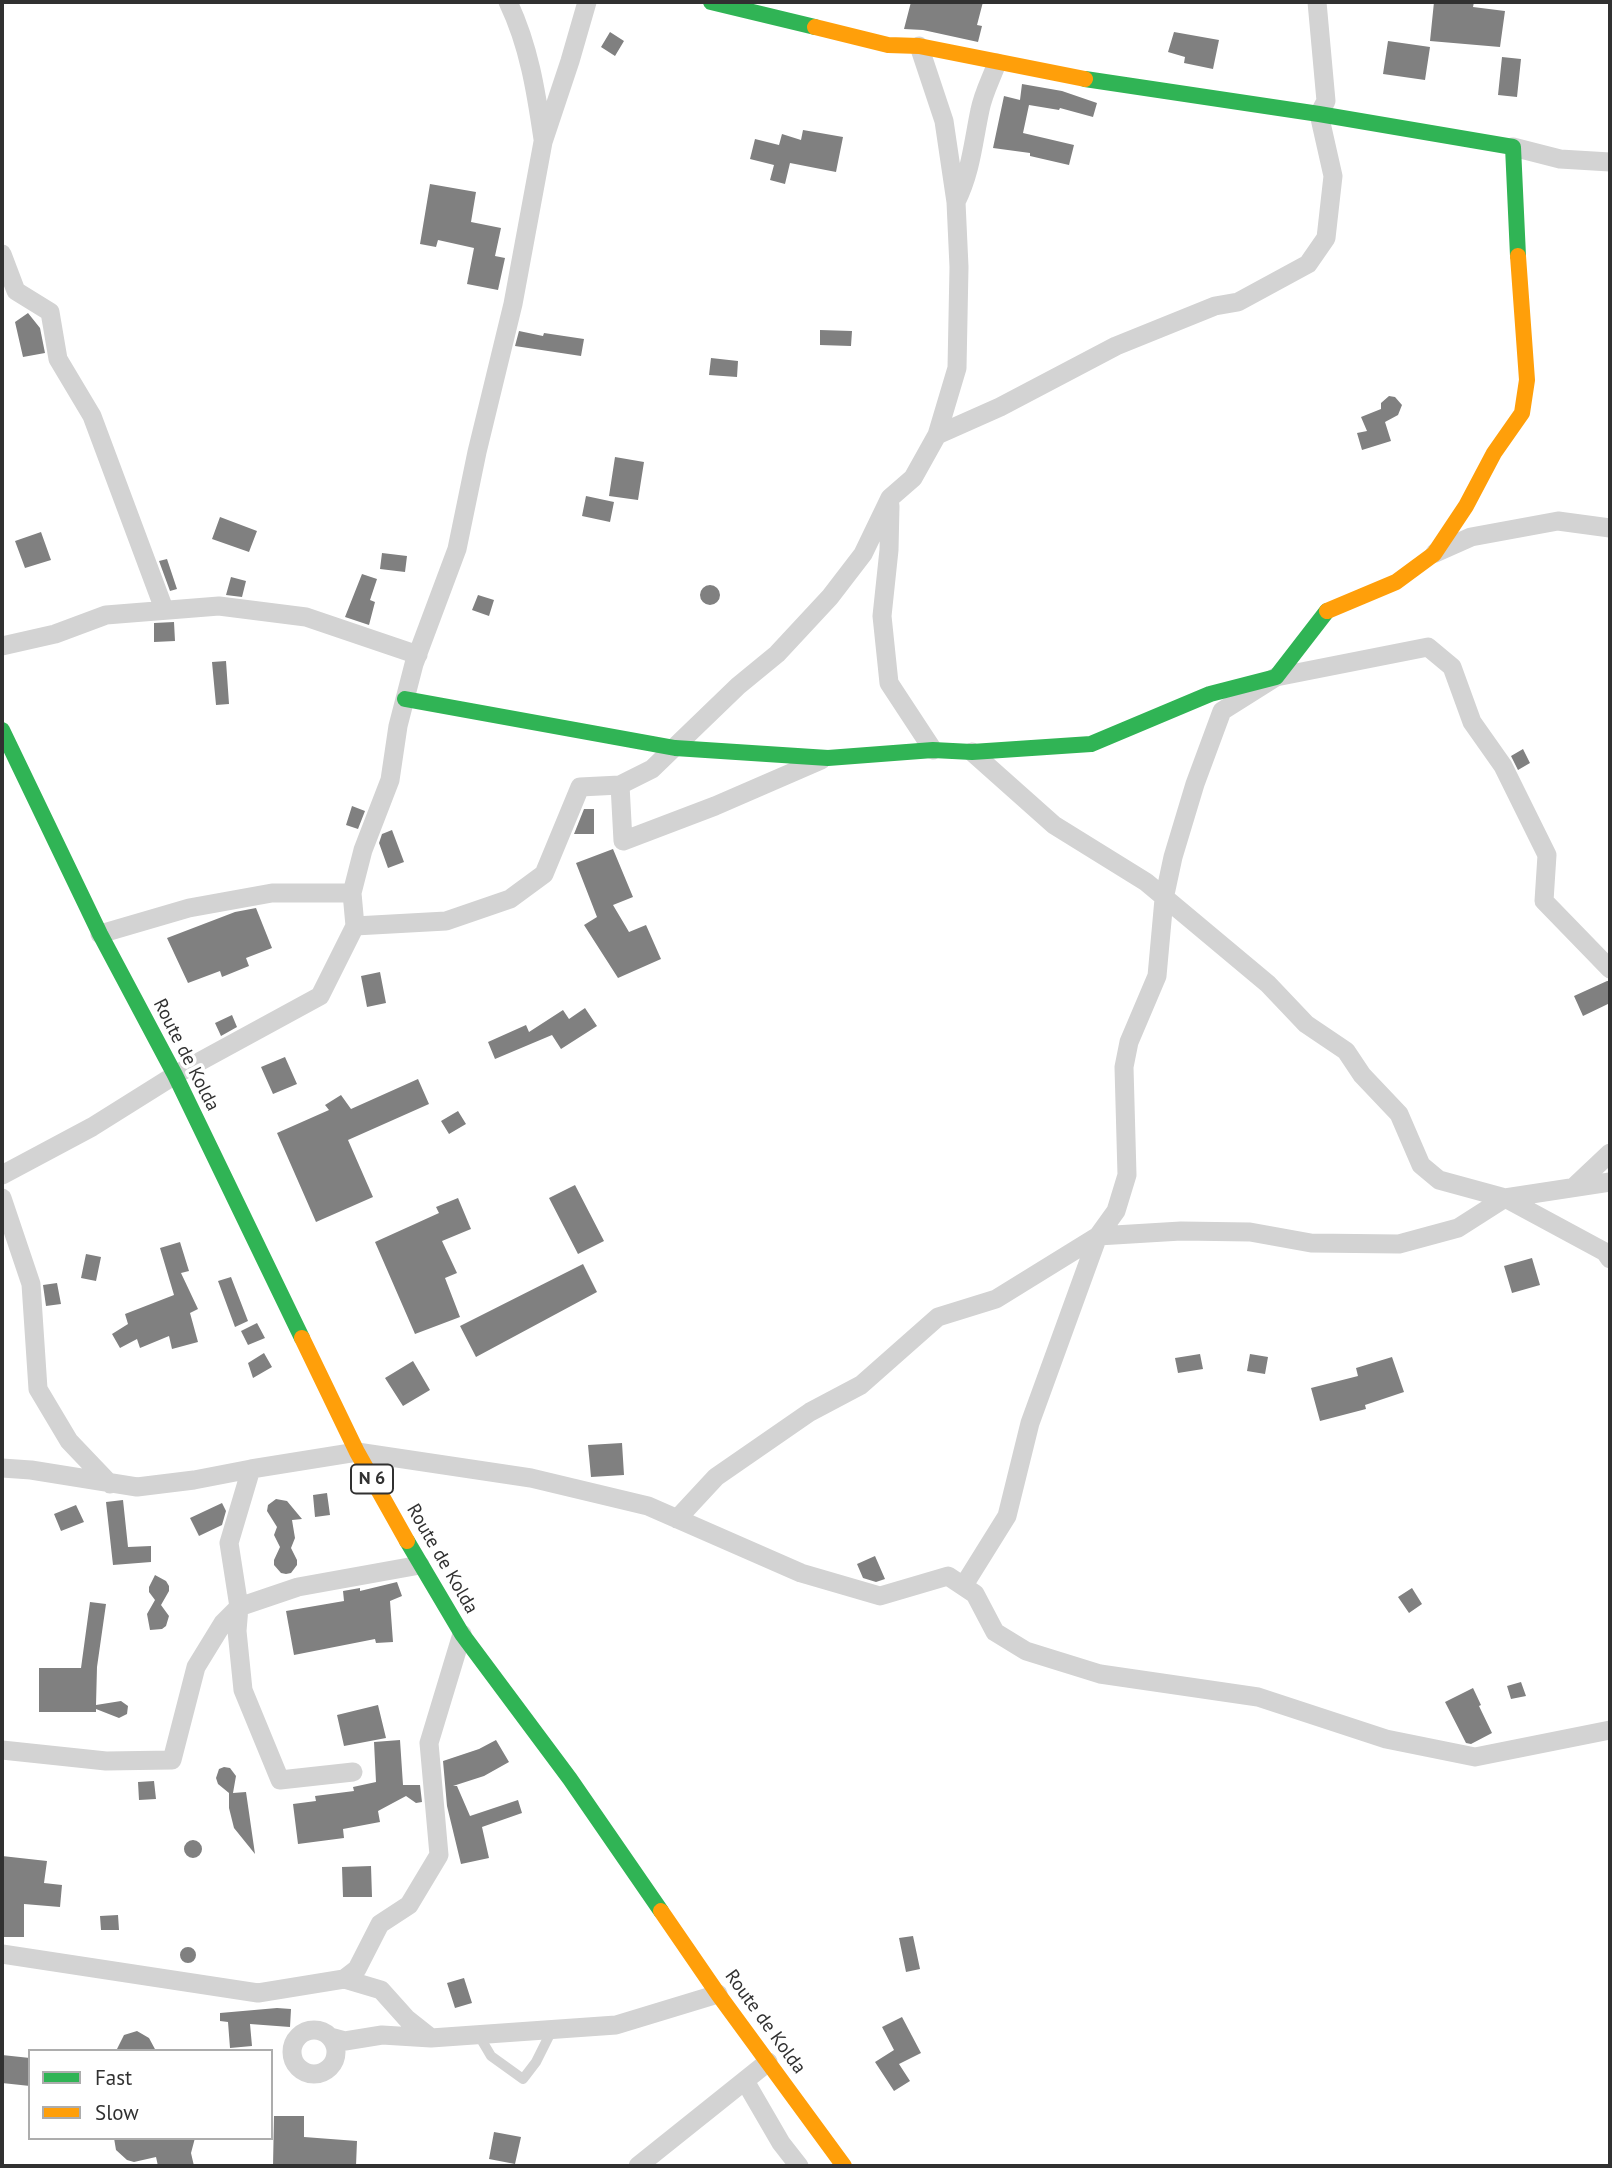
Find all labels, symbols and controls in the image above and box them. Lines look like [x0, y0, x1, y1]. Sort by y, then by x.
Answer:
street label: Route de Kolda [148, 995, 224, 1115]
road number: N 6 [351, 1464, 393, 1494]
street label: Route de Kolda [401, 1500, 483, 1618]
street label: Route de Kolda [720, 1966, 810, 2078]
legend [28, 2049, 273, 2140]
text: Fast [95, 2064, 132, 2091]
text: Slow [95, 2099, 139, 2126]

